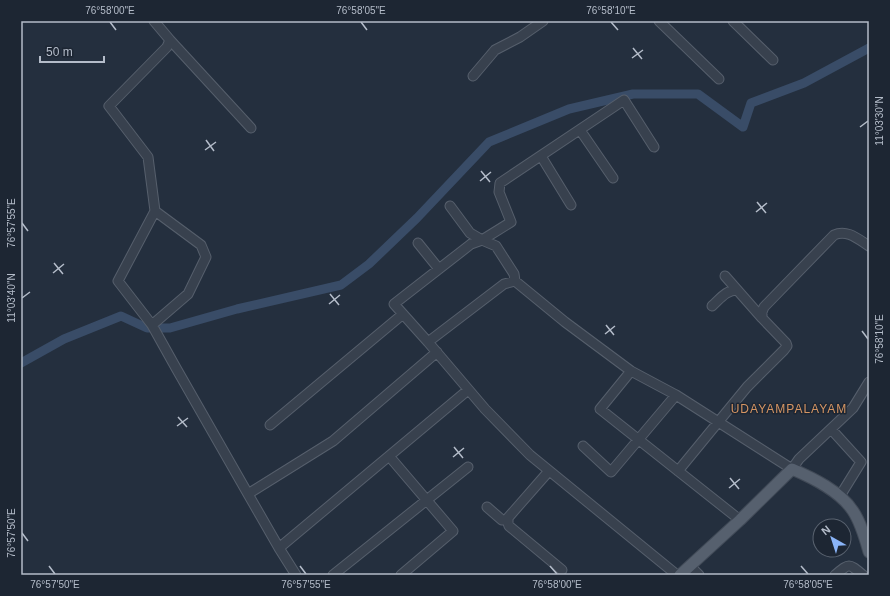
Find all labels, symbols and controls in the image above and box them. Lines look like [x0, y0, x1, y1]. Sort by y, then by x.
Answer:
text: 76°58'00"E [85, 5, 135, 16]
text: 76°58'05"E [336, 5, 386, 16]
text: 76°58'10"E [586, 5, 636, 16]
scale bar [40, 38, 104, 64]
text: 50 m [46, 45, 73, 59]
text: 11°03'30"N [874, 96, 885, 146]
text: 76°57'55"E [6, 198, 17, 248]
text: 11°03'40"N [6, 273, 17, 323]
text: 76°58'10"E [874, 314, 885, 364]
district label: UDAYAMPALAYAM [731, 402, 847, 416]
text: 76°57'50"E [6, 508, 17, 558]
north arrow [812, 518, 852, 558]
text: N [819, 523, 833, 537]
text: 76°57'50"E [30, 579, 80, 590]
text: 76°57'55"E [281, 579, 331, 590]
text: 76°58'00"E [532, 579, 582, 590]
text: 76°58'05"E [783, 579, 833, 590]

